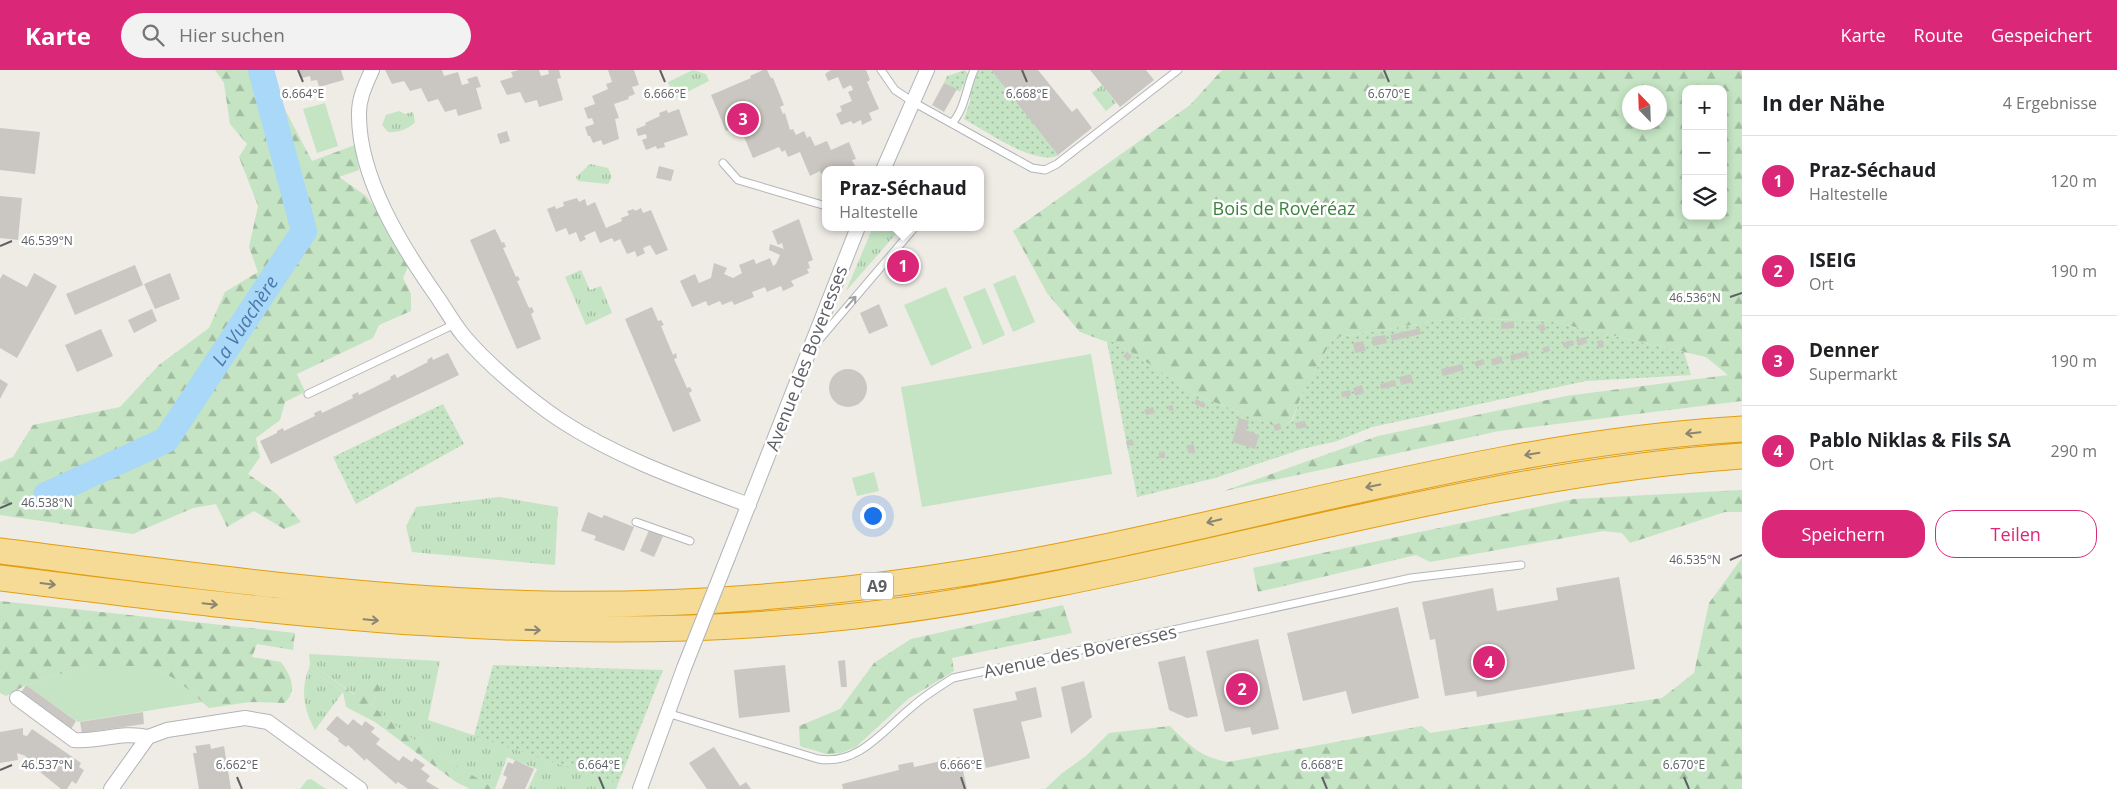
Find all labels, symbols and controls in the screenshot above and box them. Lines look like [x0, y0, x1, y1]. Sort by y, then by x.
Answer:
search box [121, 13, 471, 58]
text: Karte [25, 19, 91, 52]
icon: search [139, 21, 167, 49]
text: Hier suchen [179, 22, 285, 48]
text: Karte [1841, 23, 1886, 47]
text: Route [1914, 23, 1963, 47]
text: Gespeichert [1991, 23, 2092, 47]
text: 6.664°E [282, 85, 324, 102]
text: 6.666°E [644, 85, 686, 102]
text: 6.668°E [1006, 85, 1048, 102]
text: 6.670°E [1368, 85, 1410, 102]
north arrow [1622, 85, 1667, 130]
map controls [1682, 85, 1727, 220]
button: + [1682, 85, 1727, 130]
text: In der Nähe [1762, 89, 1885, 117]
text: 4 Ergebnisse [2003, 92, 2097, 114]
pin: 3 [727, 100, 759, 138]
button: − [1682, 130, 1727, 175]
text: Praz-Séchaud [1809, 157, 1936, 183]
popup [822, 166, 984, 231]
text: 1 [1773, 170, 1783, 192]
text: 120 m [2051, 170, 2097, 192]
text: Praz-Séchaud [839, 175, 967, 201]
button: layers [1682, 175, 1727, 220]
text: Haltestelle [1809, 183, 1888, 205]
park label: Bois de Rovéréaz [1213, 196, 1356, 220]
text: Haltestelle [839, 201, 918, 223]
text: 46.539°N [21, 232, 73, 249]
pin: 1 [887, 247, 919, 285]
text: ISEIG [1809, 247, 1856, 273]
text: 2 [1773, 260, 1783, 282]
text: 190 m [2051, 260, 2097, 282]
street label: Avenue des Boveresses [760, 262, 852, 454]
water label: La Vuachère [206, 271, 284, 371]
text: Ort [1809, 273, 1834, 295]
text: 46.536°N [1669, 289, 1721, 306]
one-way arrow [845, 296, 857, 309]
text: Denner [1809, 337, 1879, 363]
text: 3 [1773, 350, 1783, 372]
text: 190 m [2051, 350, 2097, 372]
text: Supermarkt [1809, 363, 1897, 385]
text: Pablo Niklas & Fils SA [1809, 427, 2011, 453]
one-way arrow [1686, 428, 1702, 438]
text: 4 [1773, 440, 1783, 462]
text: 290 m [2051, 440, 2097, 462]
one-way arrow [1525, 450, 1541, 460]
text: Ort [1809, 453, 1834, 475]
one-way arrow [1366, 482, 1382, 491]
text: 46.538°N [21, 494, 73, 511]
your location [860, 503, 886, 529]
button: Speichern [1762, 510, 1925, 558]
button: Teilen [1935, 510, 2097, 558]
one-way arrow [1207, 517, 1223, 527]
text: 46.535°N [1669, 551, 1721, 568]
road number: A9 [861, 572, 893, 600]
one-way arrow [40, 579, 56, 589]
one-way arrow [201, 599, 217, 609]
one-way arrow [363, 615, 379, 625]
street label: Avenue des Boveresses [981, 619, 1179, 683]
one-way arrow [525, 625, 541, 634]
pin: 4 [1473, 643, 1505, 681]
pin: 2 [1226, 670, 1258, 708]
text: 46.537°N [21, 756, 73, 773]
text: 6.662°E [216, 756, 258, 773]
text: 6.664°E [578, 756, 620, 773]
text: 6.666°E [940, 756, 982, 773]
text: 6.668°E [1301, 756, 1343, 773]
text: 6.670°E [1663, 756, 1705, 773]

